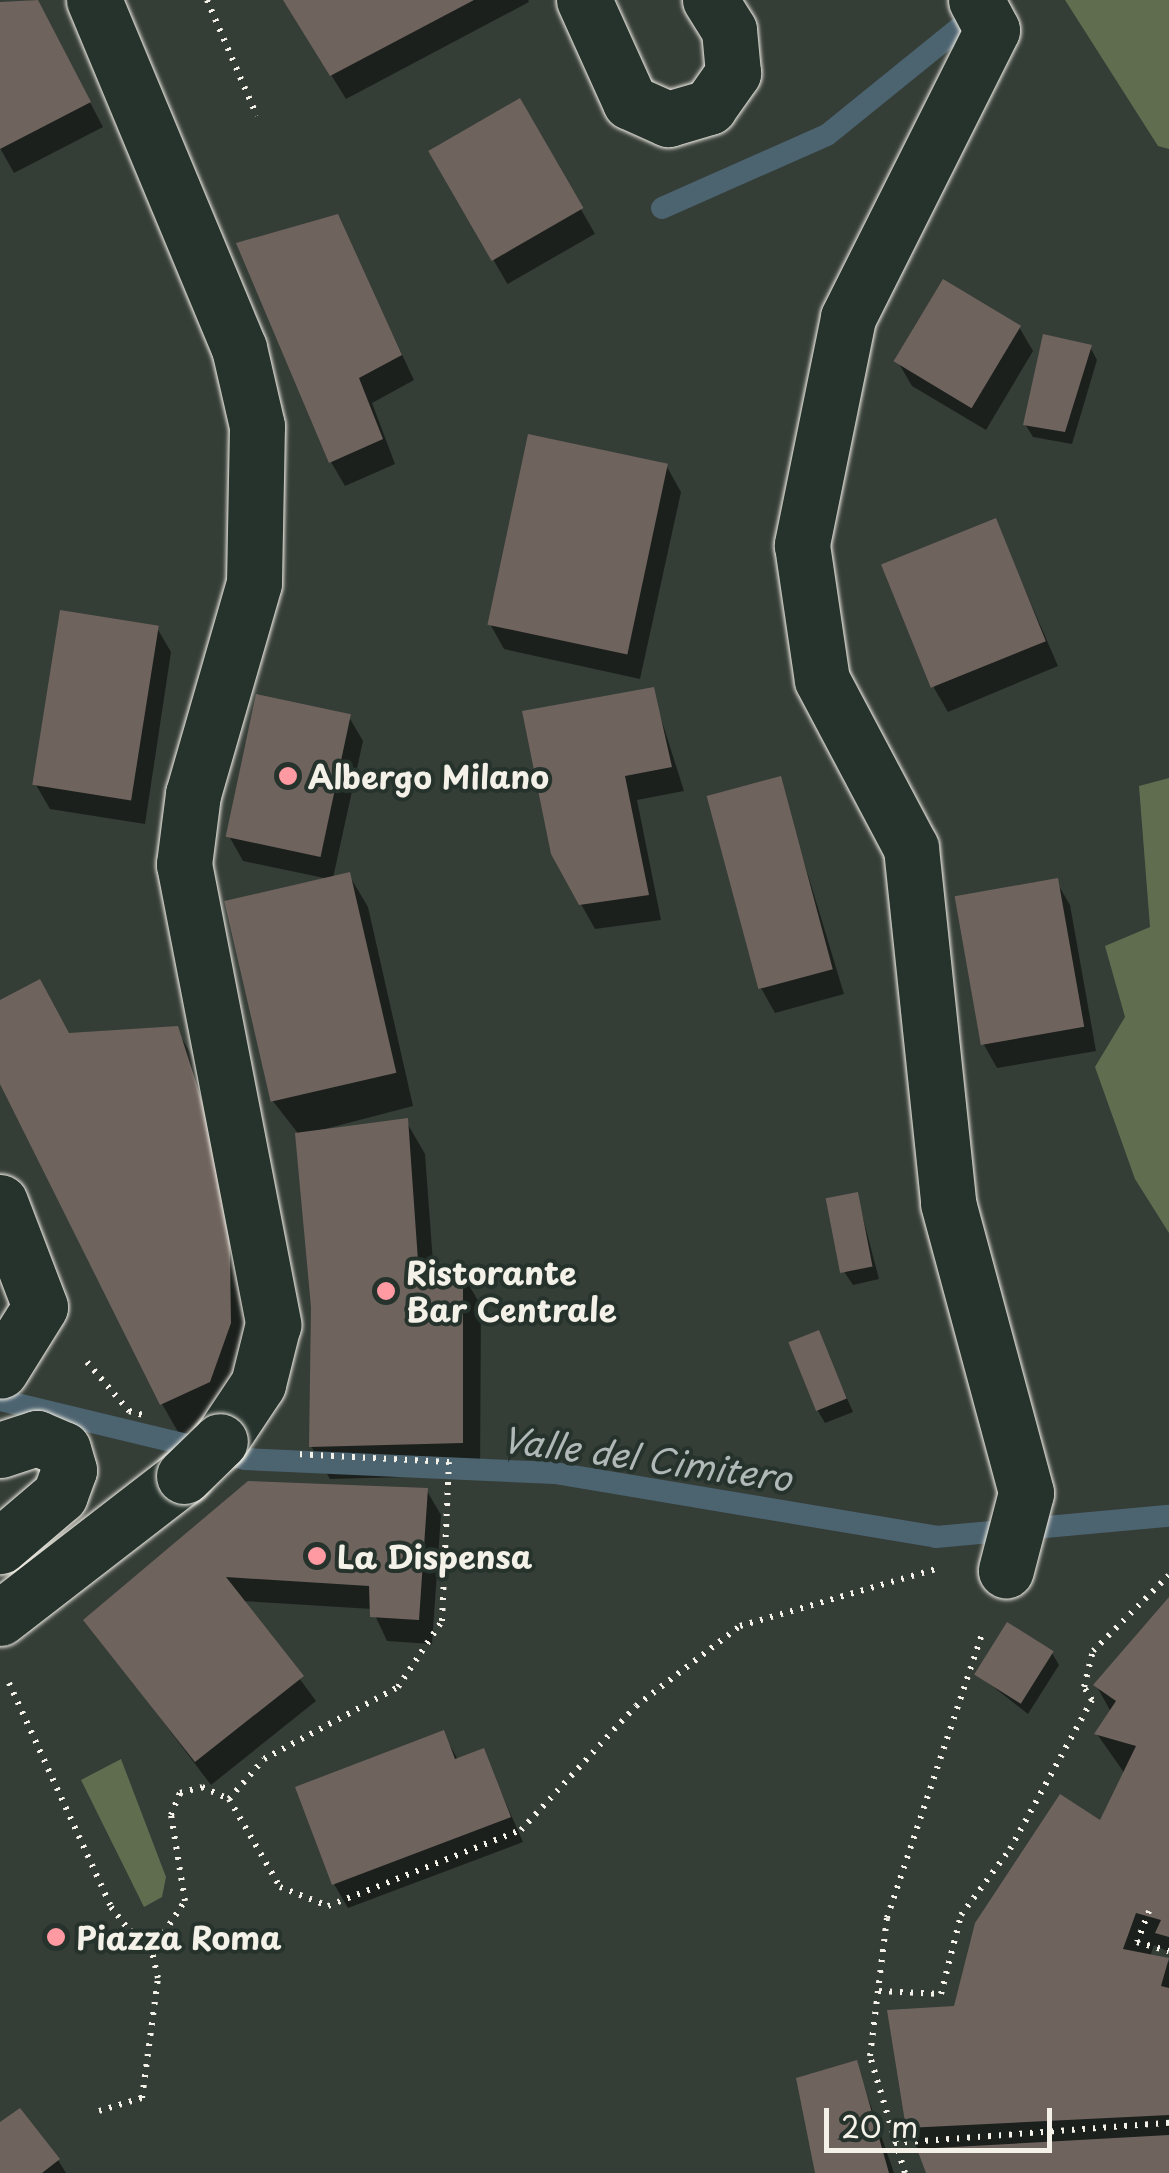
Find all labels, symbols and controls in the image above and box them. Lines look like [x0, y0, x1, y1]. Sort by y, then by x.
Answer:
place label: Albergo Milano [308, 757, 550, 795]
marker: Albergo Milano [277, 765, 299, 787]
place label: Ristorante Bar Centrale [406, 1254, 618, 1329]
marker: Ristorante Bar Centrale [375, 1280, 397, 1302]
water label: Valle del Cimitero [498, 1417, 796, 1499]
place label: La Dispensa [337, 1537, 533, 1575]
marker: La Dispensa [306, 1545, 328, 1567]
place label: Piazza Roma [76, 1918, 285, 1956]
marker: Piazza Roma [45, 1926, 67, 1948]
scale bar [829, 2088, 1056, 2150]
text: 20 m [841, 2103, 918, 2148]

